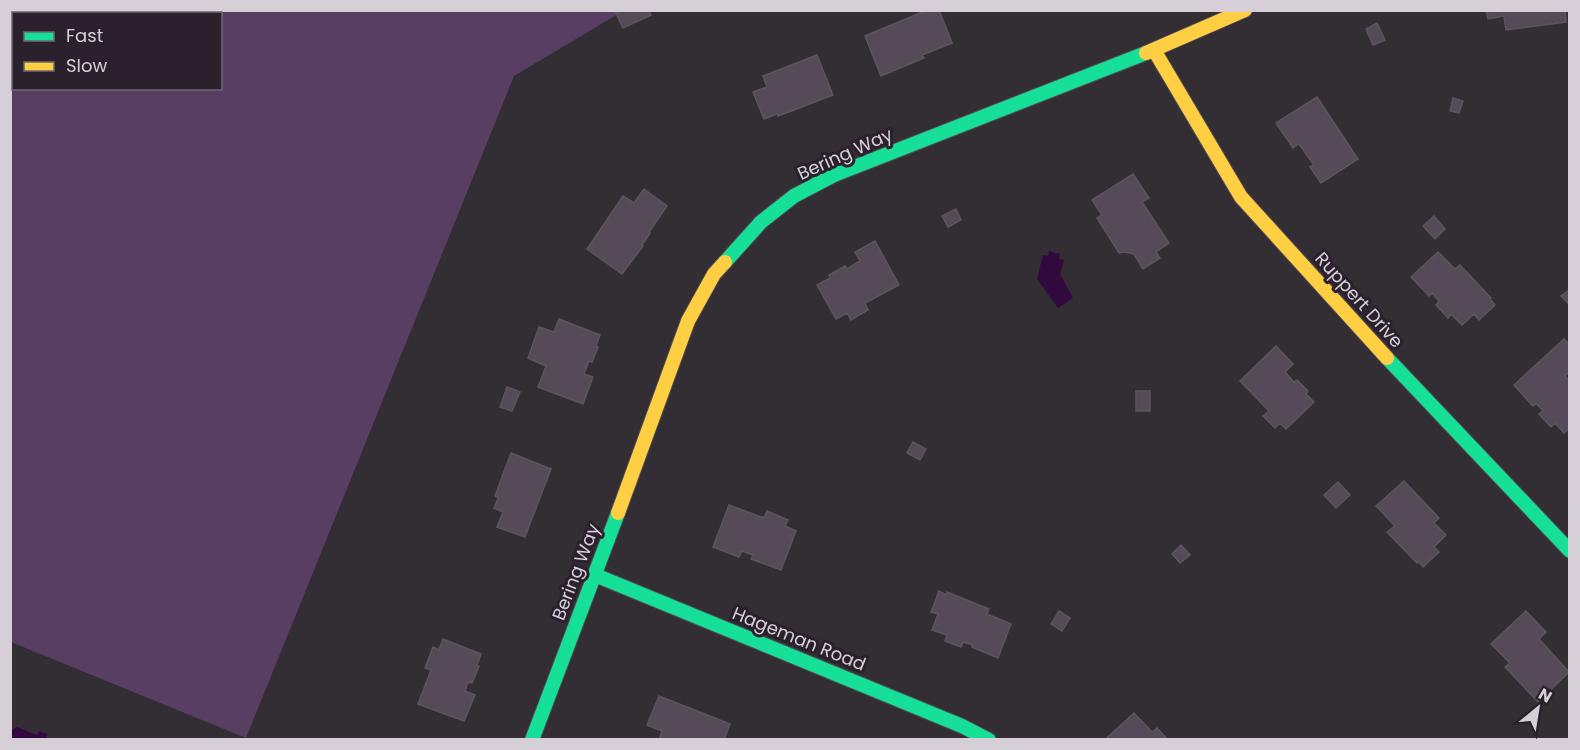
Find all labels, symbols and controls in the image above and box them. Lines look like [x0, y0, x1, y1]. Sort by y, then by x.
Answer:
legend [12, 12, 222, 90]
text: Fast [66, 23, 103, 48]
text: Slow [66, 53, 108, 78]
street label: Bering Way [793, 121, 896, 186]
street label: Ruppert Drive [1310, 246, 1409, 353]
street label: Bering Way [546, 520, 605, 624]
street label: Hageman Road [729, 600, 870, 677]
north arrow [1508, 678, 1568, 738]
text: N [1534, 682, 1556, 708]

